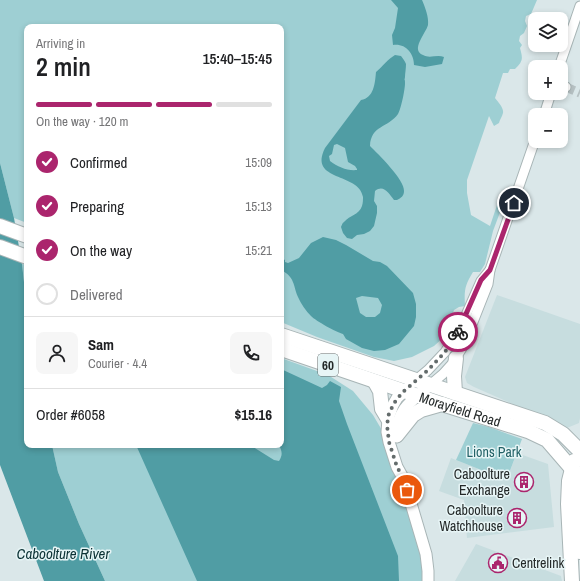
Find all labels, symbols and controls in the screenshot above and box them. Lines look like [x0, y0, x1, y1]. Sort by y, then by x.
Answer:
map controls [528, 12, 568, 148]
button: layers [528, 12, 568, 52]
text: Arriving in [36, 35, 85, 52]
text: 15:40–15:45 [203, 48, 272, 69]
text: 2 min [36, 49, 91, 84]
button: + [528, 60, 568, 100]
button: − [528, 108, 568, 148]
text: On the way · 120 m [36, 113, 128, 130]
icon: check [36, 151, 58, 173]
text: Confirmed [70, 152, 127, 173]
text: 15:09 [245, 154, 272, 171]
pin [497, 186, 531, 220]
icon: home [503, 192, 525, 214]
icon: check [36, 195, 58, 217]
text: Preparing [70, 196, 124, 217]
text: 15:13 [245, 198, 272, 215]
icon: check [36, 239, 58, 261]
text: On the way [70, 240, 132, 261]
text: 15:21 [245, 242, 272, 259]
text: Delivered [70, 284, 123, 305]
courier [438, 312, 478, 352]
icon: bike [447, 321, 469, 343]
button: person [36, 332, 78, 374]
button: phone [230, 332, 272, 374]
text: Sam [88, 334, 114, 355]
road number: 60 [318, 354, 338, 376]
text: Courier · 4.4 [88, 355, 147, 372]
street label: Morayfield Road [417, 388, 503, 431]
text: Order #6058 [36, 404, 105, 425]
text: $15.16 [234, 404, 272, 425]
park label: Lions Park [467, 443, 522, 461]
place label: Caboolture Exchange [454, 465, 510, 499]
building icon: Caboolture Exchange [513, 471, 535, 493]
pin [390, 473, 424, 507]
icon: bag [396, 479, 418, 501]
place label: Caboolture Watchhouse [440, 501, 503, 535]
building icon: Caboolture Watchhouse [506, 507, 528, 529]
water label: Caboolture River [17, 543, 110, 564]
public building icon: Centrelink [487, 552, 509, 574]
place label: Centrelink [512, 554, 565, 572]

